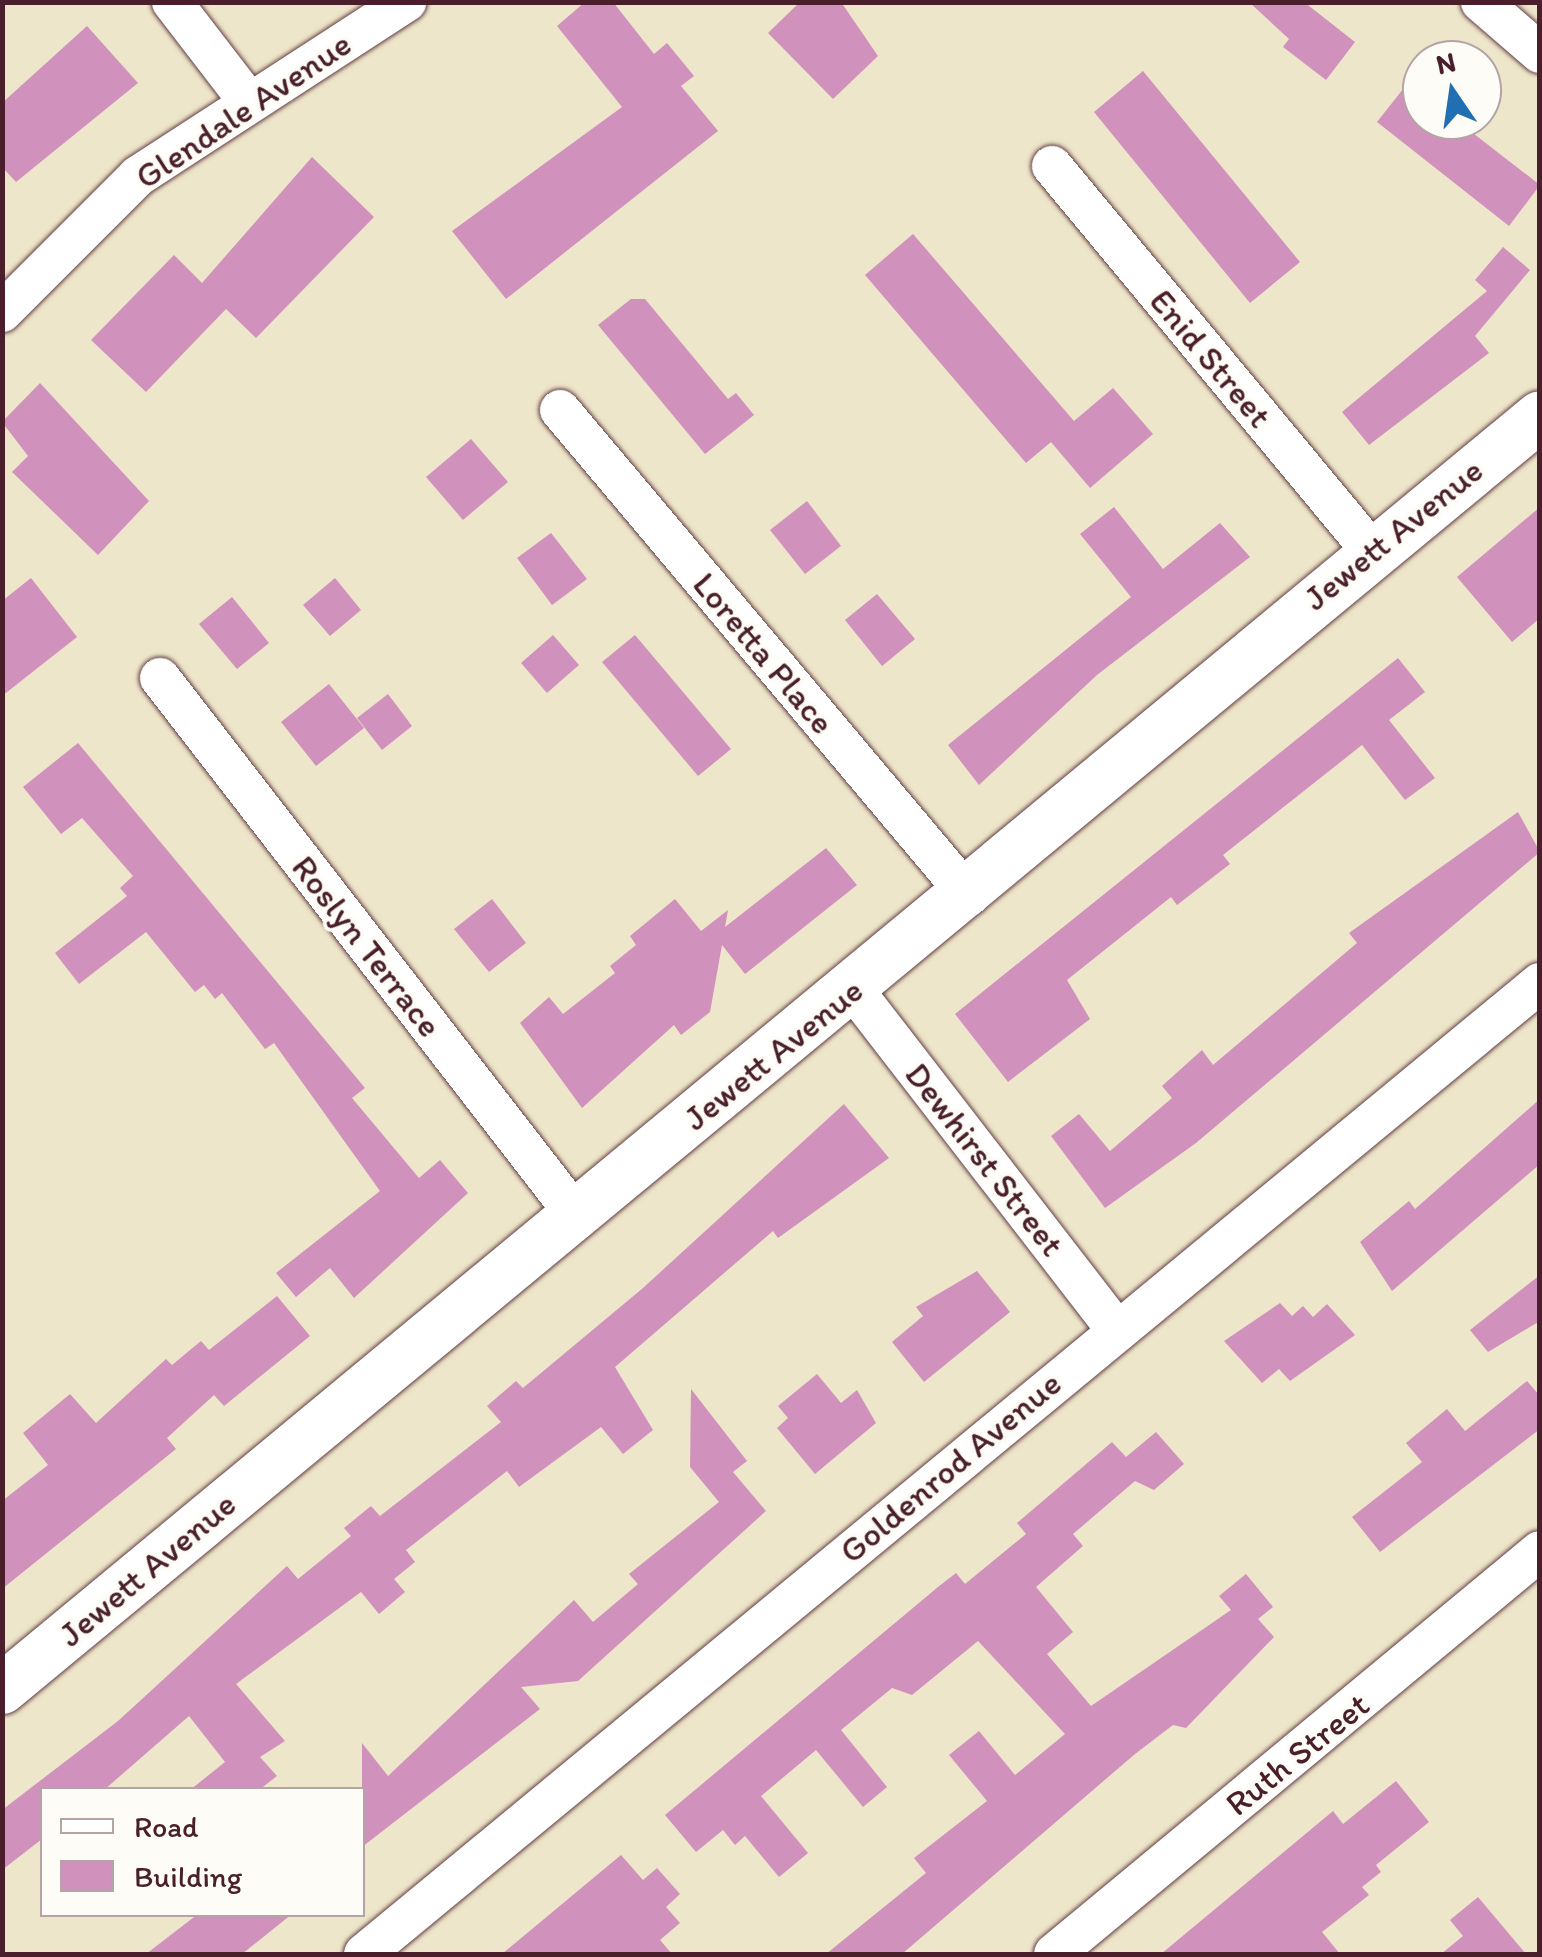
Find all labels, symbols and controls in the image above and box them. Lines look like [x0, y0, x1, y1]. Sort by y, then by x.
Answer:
street label: Glendale Avenue [128, 23, 358, 197]
north arrow [1402, 40, 1502, 140]
text: N [1433, 44, 1459, 81]
street label: Enid Street [1141, 281, 1281, 435]
street label: Jewett Avenue [1296, 450, 1490, 618]
street label: Loretta Place [684, 564, 844, 742]
street label: Roslyn Terrace [283, 847, 451, 1045]
street label: Jewett Avenue [676, 970, 870, 1138]
street label: Dewhirst Street [897, 1054, 1073, 1264]
street label: Goldenrod Avenue [831, 1363, 1069, 1571]
street label: Jewett Avenue [51, 1483, 243, 1655]
street label: Ruth Street [1217, 1684, 1377, 1824]
legend [40, 1787, 365, 1917]
text: Road [134, 1808, 199, 1845]
text: Building [134, 1858, 242, 1895]

